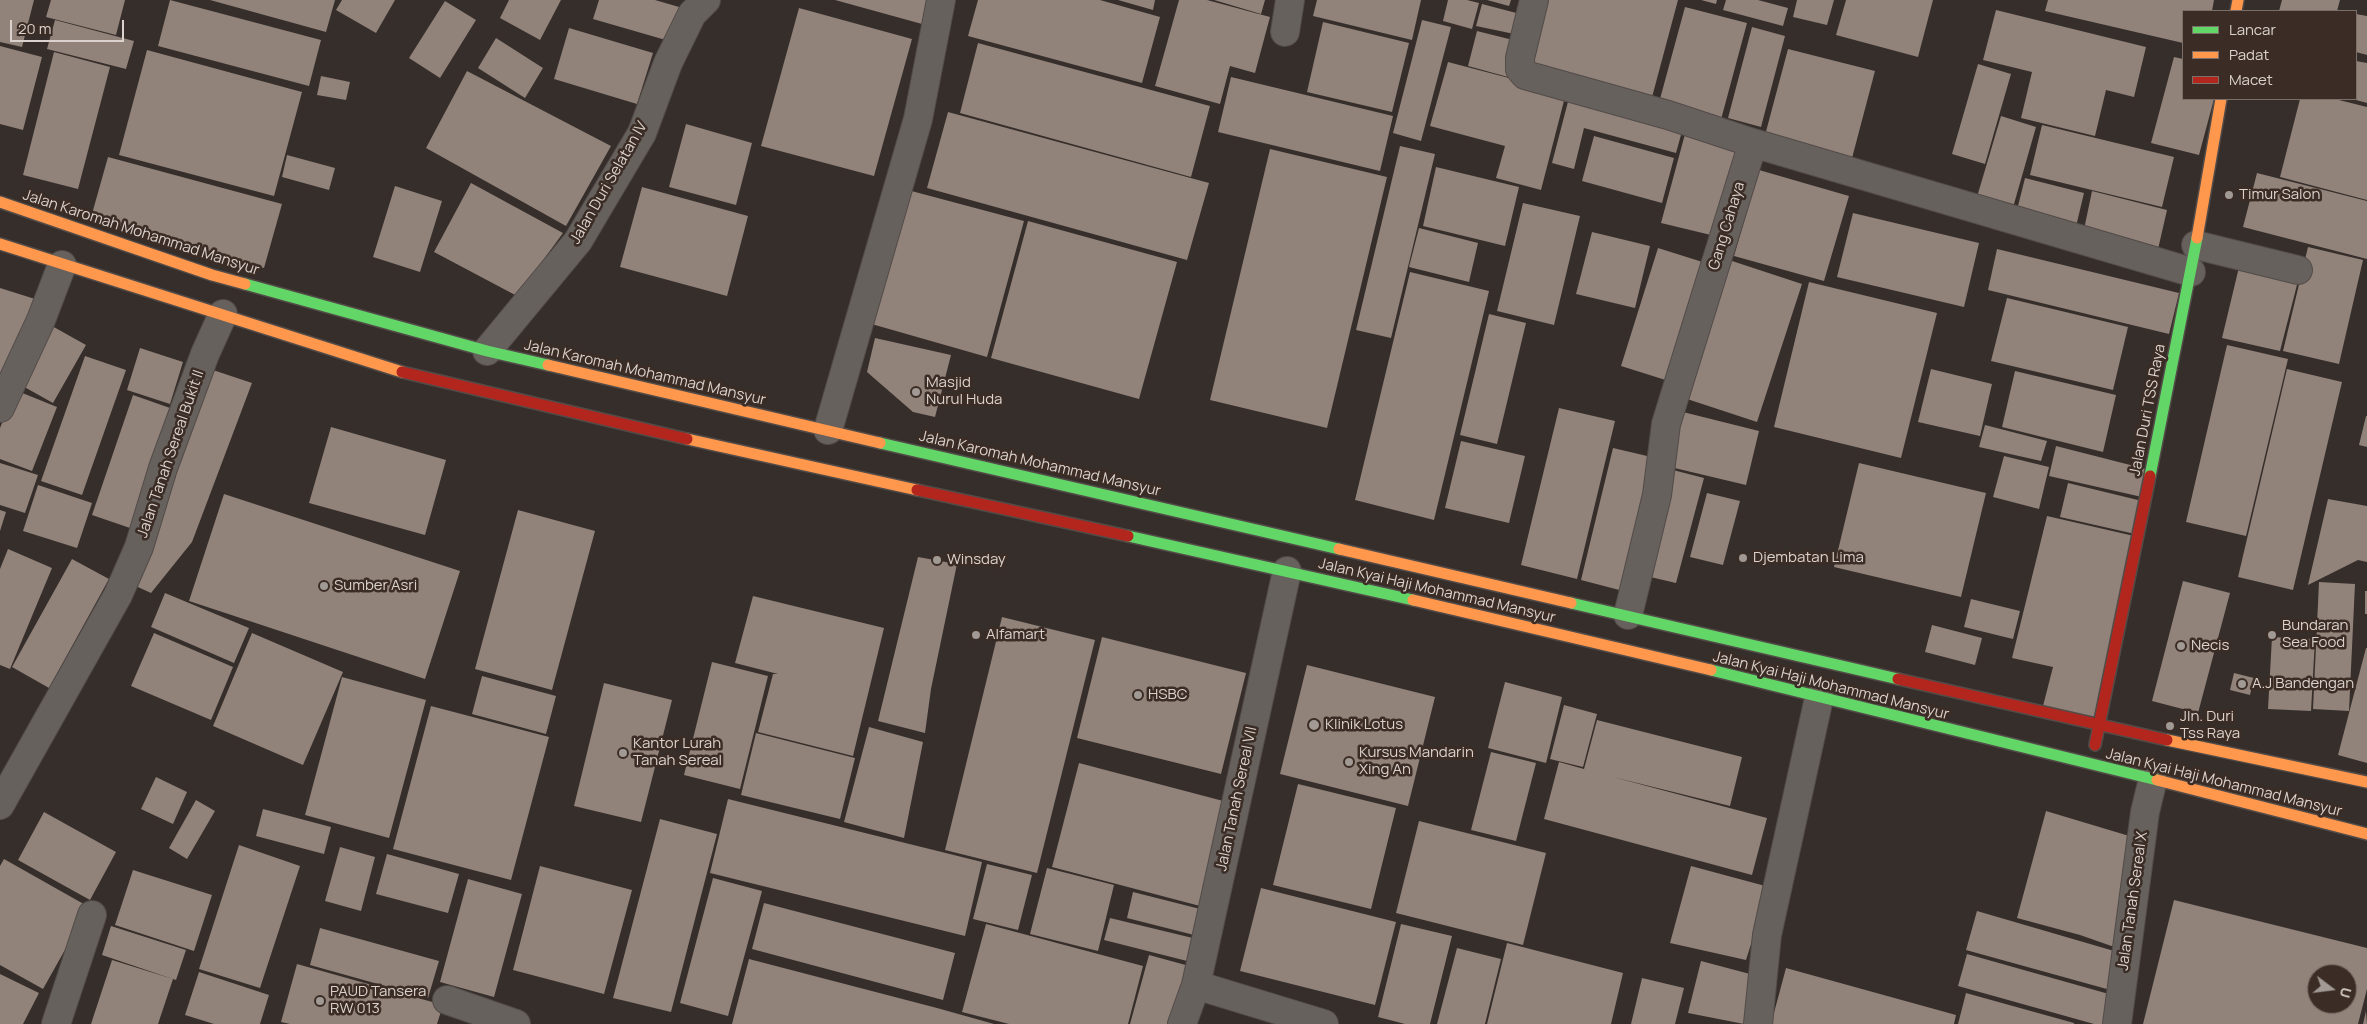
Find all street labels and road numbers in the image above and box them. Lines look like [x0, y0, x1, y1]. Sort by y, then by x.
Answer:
street label: Jalan Duri Selatan IV [567, 118, 651, 248]
street label: Gang Cahaya [1705, 180, 1749, 272]
street label: Jalan Karomah Mohammad Mansyur [21, 186, 261, 280]
street label: Jalan Karomah Mohammad Mansyur [522, 336, 768, 410]
street label: Jalan Duri TSS Raya [2126, 343, 2170, 477]
street label: Jalan Tanah Sereal Bukit II [134, 368, 208, 540]
street label: Jalan Karomah Mohammad Mansyur [917, 427, 1163, 501]
street label: Jalan Kyai Haji Mohammad Mansyur [1317, 555, 1557, 627]
street label: Jalan Kyai Haji Mohammad Mansyur [1711, 648, 1951, 724]
street label: Jalan Tanah Sereal VII [1213, 725, 1261, 873]
street label: Jalan Kyai Haji Mohammad Mansyur [2104, 745, 2344, 821]
street label: Jalan Tanah Sereal X [2114, 830, 2152, 972]

